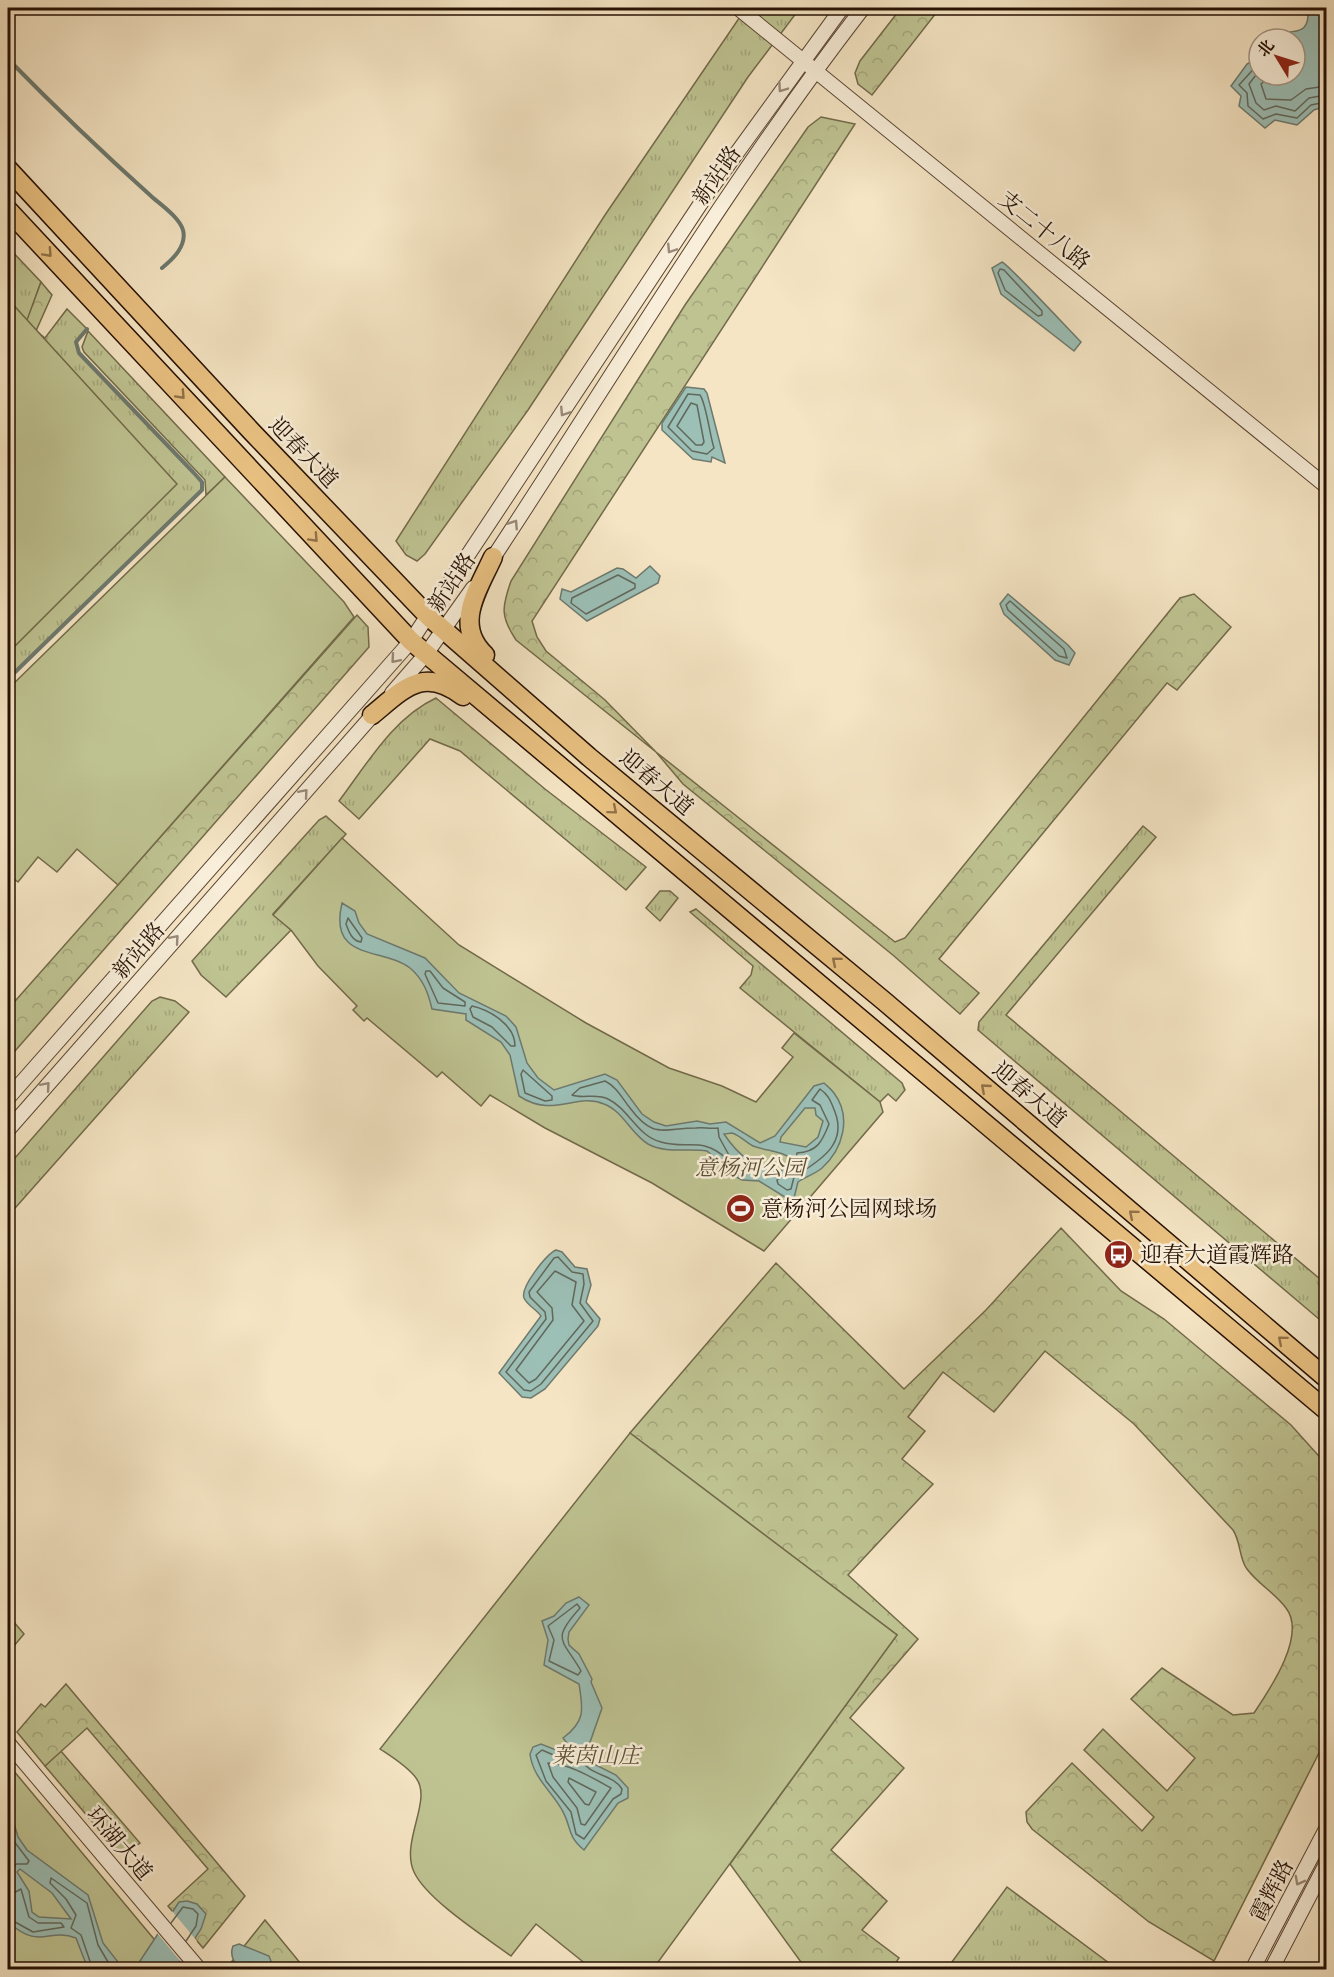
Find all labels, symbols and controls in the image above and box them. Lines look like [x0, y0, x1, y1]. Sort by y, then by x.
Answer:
north arrow [1247, 27, 1307, 87]
text: 北 [1253, 36, 1278, 60]
one-way arrow [779, 82, 790, 93]
street label: 新站路 [686, 141, 746, 210]
street label: 支二十八路 [993, 185, 1096, 275]
one-way arrow [668, 242, 679, 253]
one-way arrow [40, 246, 51, 257]
one-way arrow [174, 389, 185, 399]
one-way arrow [561, 405, 572, 416]
street label: 迎春大道 [263, 411, 344, 493]
one-way arrow [507, 520, 519, 530]
one-way arrow [307, 530, 318, 541]
street label: 新站路 [422, 547, 481, 617]
one-way arrow [391, 652, 402, 663]
street label: 迎春大道 [614, 744, 699, 821]
one-way arrow [297, 789, 308, 800]
one-way arrow [606, 802, 617, 813]
street label: 新站路 [107, 917, 170, 984]
one-way arrow [168, 935, 179, 946]
one-way arrow [832, 958, 843, 969]
street label: 迎春大道 [987, 1056, 1072, 1133]
one-way arrow [39, 1082, 50, 1093]
one-way arrow [981, 1084, 992, 1095]
park label: 意杨河公园 [695, 1154, 808, 1181]
sports icon: 意杨河公园网球场 [724, 1192, 756, 1224]
place label: 意杨河公园网球场 [761, 1195, 937, 1222]
one-way arrow [1129, 1210, 1140, 1221]
bus stop icon: 迎春大道霞辉路 [1103, 1238, 1135, 1270]
place label: 迎春大道霞辉路 [1140, 1241, 1294, 1268]
one-way arrow [1278, 1336, 1289, 1347]
park label: 莱茵山庄 [552, 1742, 643, 1769]
street label: 环湖大道 [81, 1801, 158, 1886]
street label: 霞辉路 [1244, 1855, 1299, 1926]
one-way arrow [1295, 1875, 1306, 1886]

